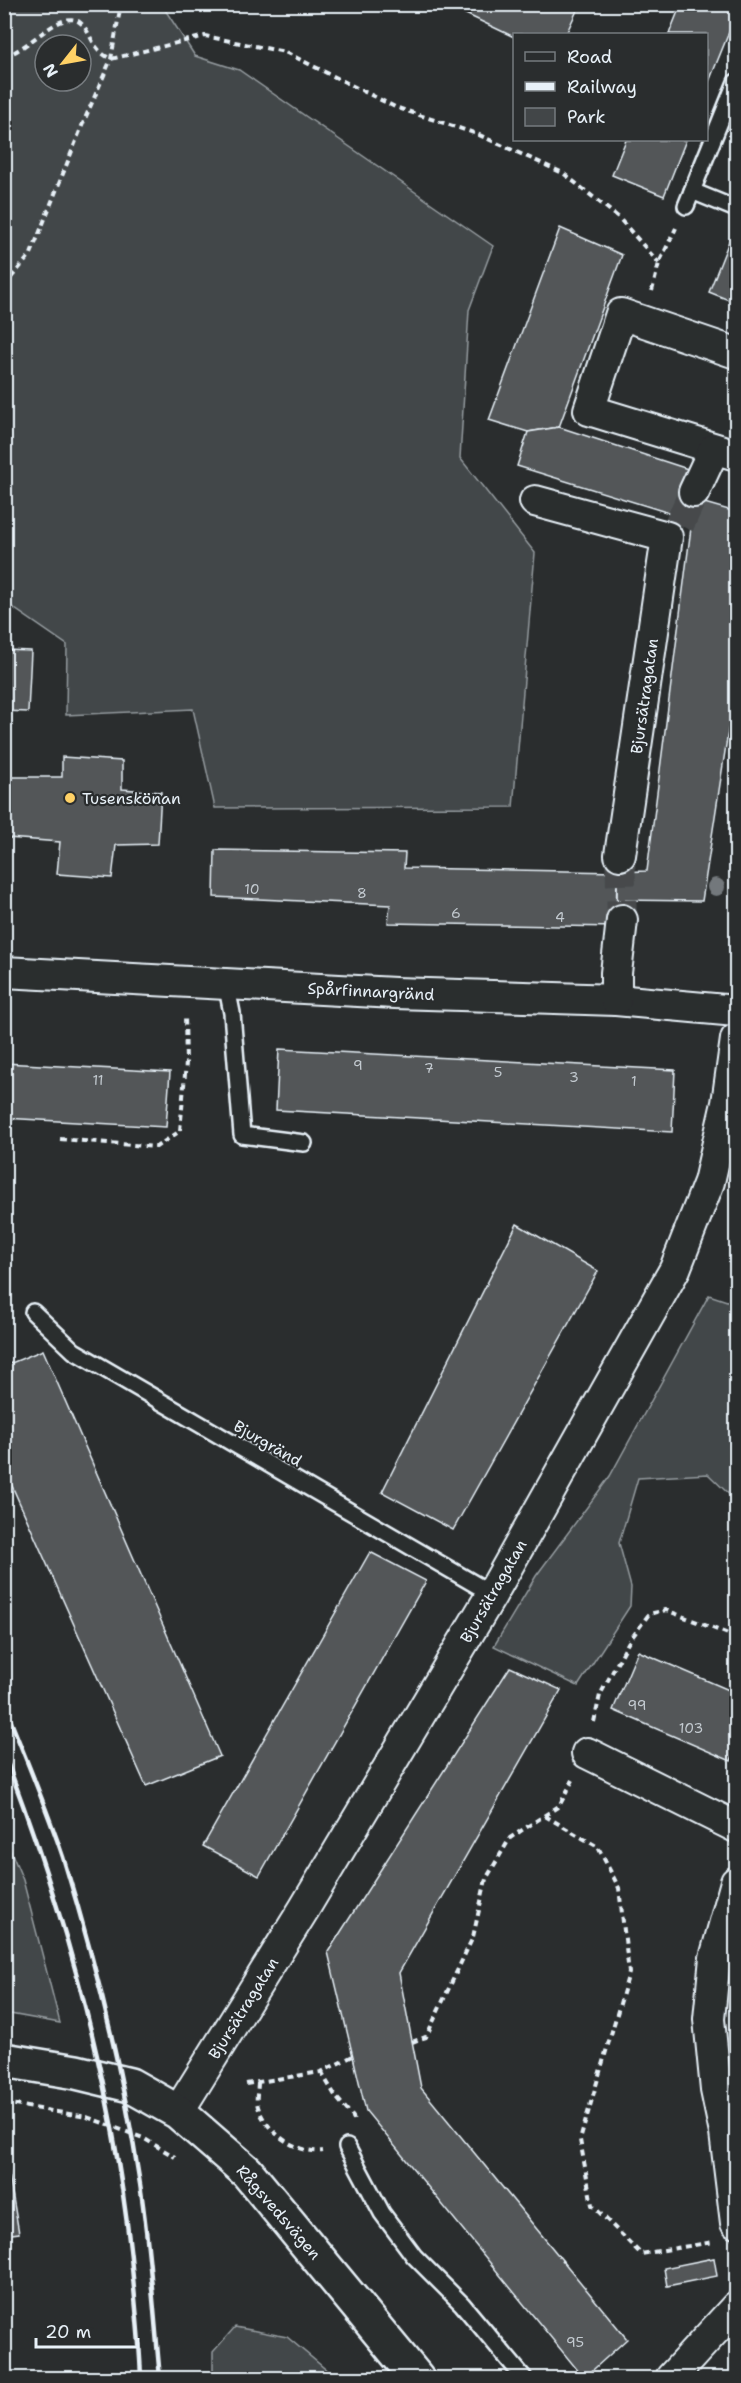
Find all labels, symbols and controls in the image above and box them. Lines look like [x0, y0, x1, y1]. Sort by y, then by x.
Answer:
north arrow [33, 33, 93, 93]
legend [513, 33, 708, 141]
text: Road [567, 45, 612, 69]
text: N [38, 60, 63, 81]
text: Railway [567, 75, 637, 99]
text: Park [567, 105, 606, 129]
street label: Bjursätragatan [626, 637, 663, 755]
place label: Tusenskönan [82, 788, 181, 809]
marker: Tusenskönan [63, 791, 77, 805]
house number: 10 [244, 880, 260, 898]
house number: 8 [357, 884, 367, 902]
house number: 6 [451, 904, 461, 922]
house number: 4 [555, 908, 565, 926]
street label: Spårfinnargränd [307, 978, 435, 1005]
house number: 9 [353, 1056, 363, 1074]
house number: 7 [424, 1059, 434, 1077]
house number: 5 [494, 1063, 502, 1081]
house number: 3 [569, 1068, 579, 1086]
house number: 11 [92, 1071, 104, 1089]
house number: 1 [631, 1072, 637, 1090]
street label: Bjurgränd [230, 1415, 306, 1471]
street label: Bjursätragatan [455, 1535, 532, 1647]
house number: 99 [627, 1696, 647, 1714]
house number: 103 [679, 1719, 703, 1737]
street label: Bjursätragatan [204, 1953, 283, 2063]
street label: Rågsvedsvägen [232, 2160, 326, 2264]
scale bar [36, 2311, 138, 2349]
text: 20 m [45, 2320, 91, 2344]
house number: 95 [566, 2333, 584, 2351]

